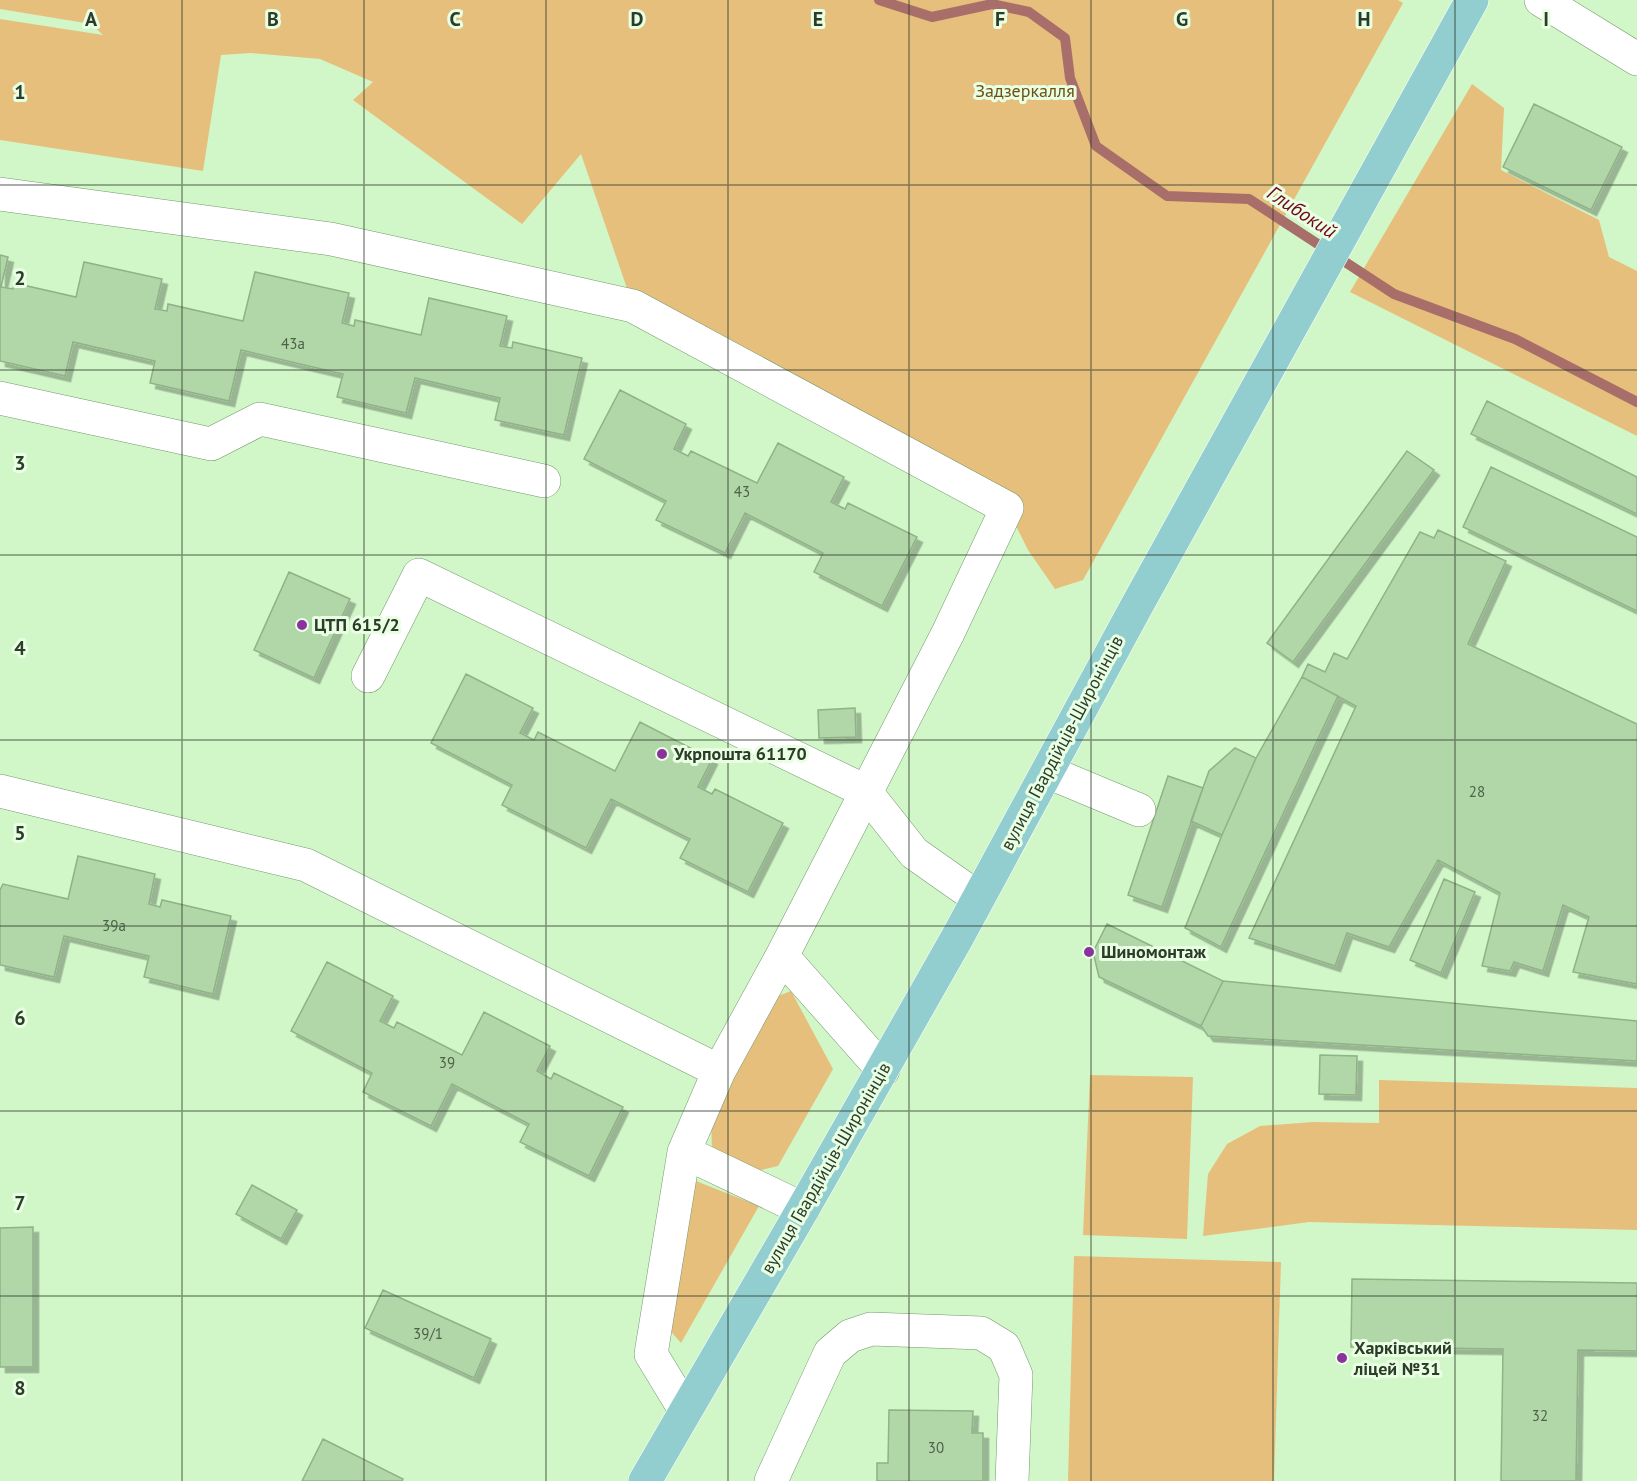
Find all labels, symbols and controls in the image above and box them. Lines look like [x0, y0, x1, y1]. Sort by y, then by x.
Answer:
text: A [85, 6, 98, 32]
text: B [267, 6, 279, 32]
text: C [449, 6, 461, 32]
text: D [631, 6, 644, 32]
text: E [813, 6, 823, 32]
text: F [995, 6, 1005, 32]
text: G [1176, 6, 1188, 32]
text: H [1357, 6, 1371, 32]
text: I [1543, 6, 1549, 32]
text: 1 [14, 79, 26, 105]
park label: Задзеркалля [975, 79, 1075, 102]
water label: Глибокий [1262, 180, 1342, 244]
text: 2 [14, 265, 26, 291]
house number: 43а [281, 334, 305, 353]
text: 3 [14, 450, 26, 476]
house number: 43 [734, 482, 750, 501]
place label: ЦТП 615/2 [314, 613, 400, 636]
marker: ЦТП 615/2 [295, 618, 309, 632]
street label: вулиця Гвардійців-Широнінців [995, 631, 1128, 854]
text: 4 [14, 635, 26, 661]
place label: Укрпошта 61170 [673, 742, 807, 765]
marker: Укрпошта 61170 [655, 747, 669, 761]
house number: 28 [1469, 782, 1485, 801]
text: 5 [14, 820, 26, 846]
house number: 39а [102, 916, 126, 935]
place label: Шиномонтаж [1101, 940, 1206, 963]
marker: Шиномонтаж [1082, 945, 1096, 959]
text: 6 [14, 1005, 26, 1031]
house number: 39 [439, 1053, 455, 1072]
street label: вулиця Гвардійців-Широнінців [756, 1058, 896, 1278]
text: 7 [14, 1190, 26, 1216]
house number: 39/1 [413, 1324, 443, 1343]
place label: Харківський ліцей №31 [1353, 1336, 1452, 1380]
marker: Харківський ліцей №31 [1335, 1351, 1349, 1365]
text: 8 [14, 1375, 26, 1401]
house number: 32 [1532, 1406, 1548, 1425]
house number: 30 [928, 1438, 944, 1457]

